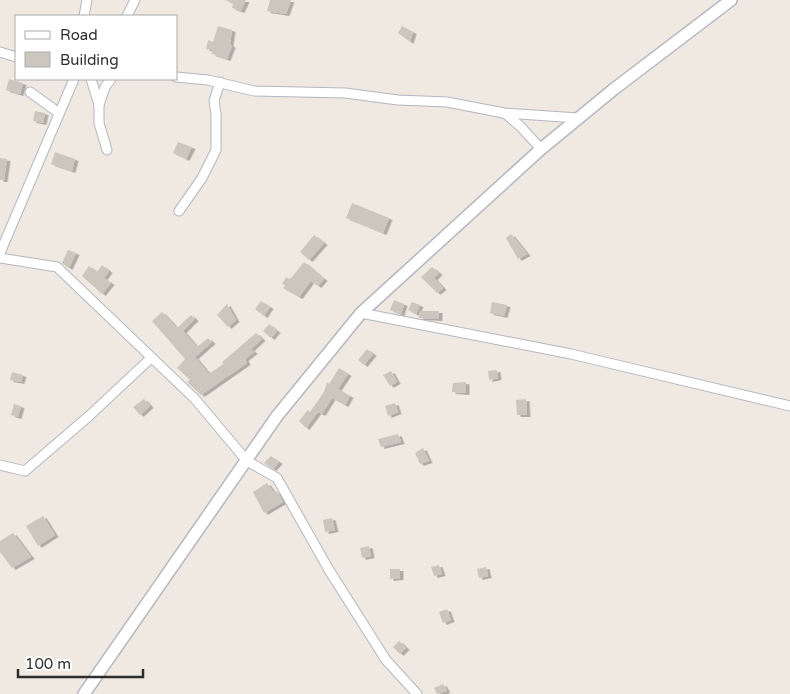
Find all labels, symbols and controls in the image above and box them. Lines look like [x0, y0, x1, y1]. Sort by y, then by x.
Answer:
legend [15, 15, 178, 80]
text: Road [60, 26, 98, 44]
text: Building [60, 51, 119, 69]
scale bar [18, 646, 142, 678]
text: 100 m [25, 655, 71, 673]

